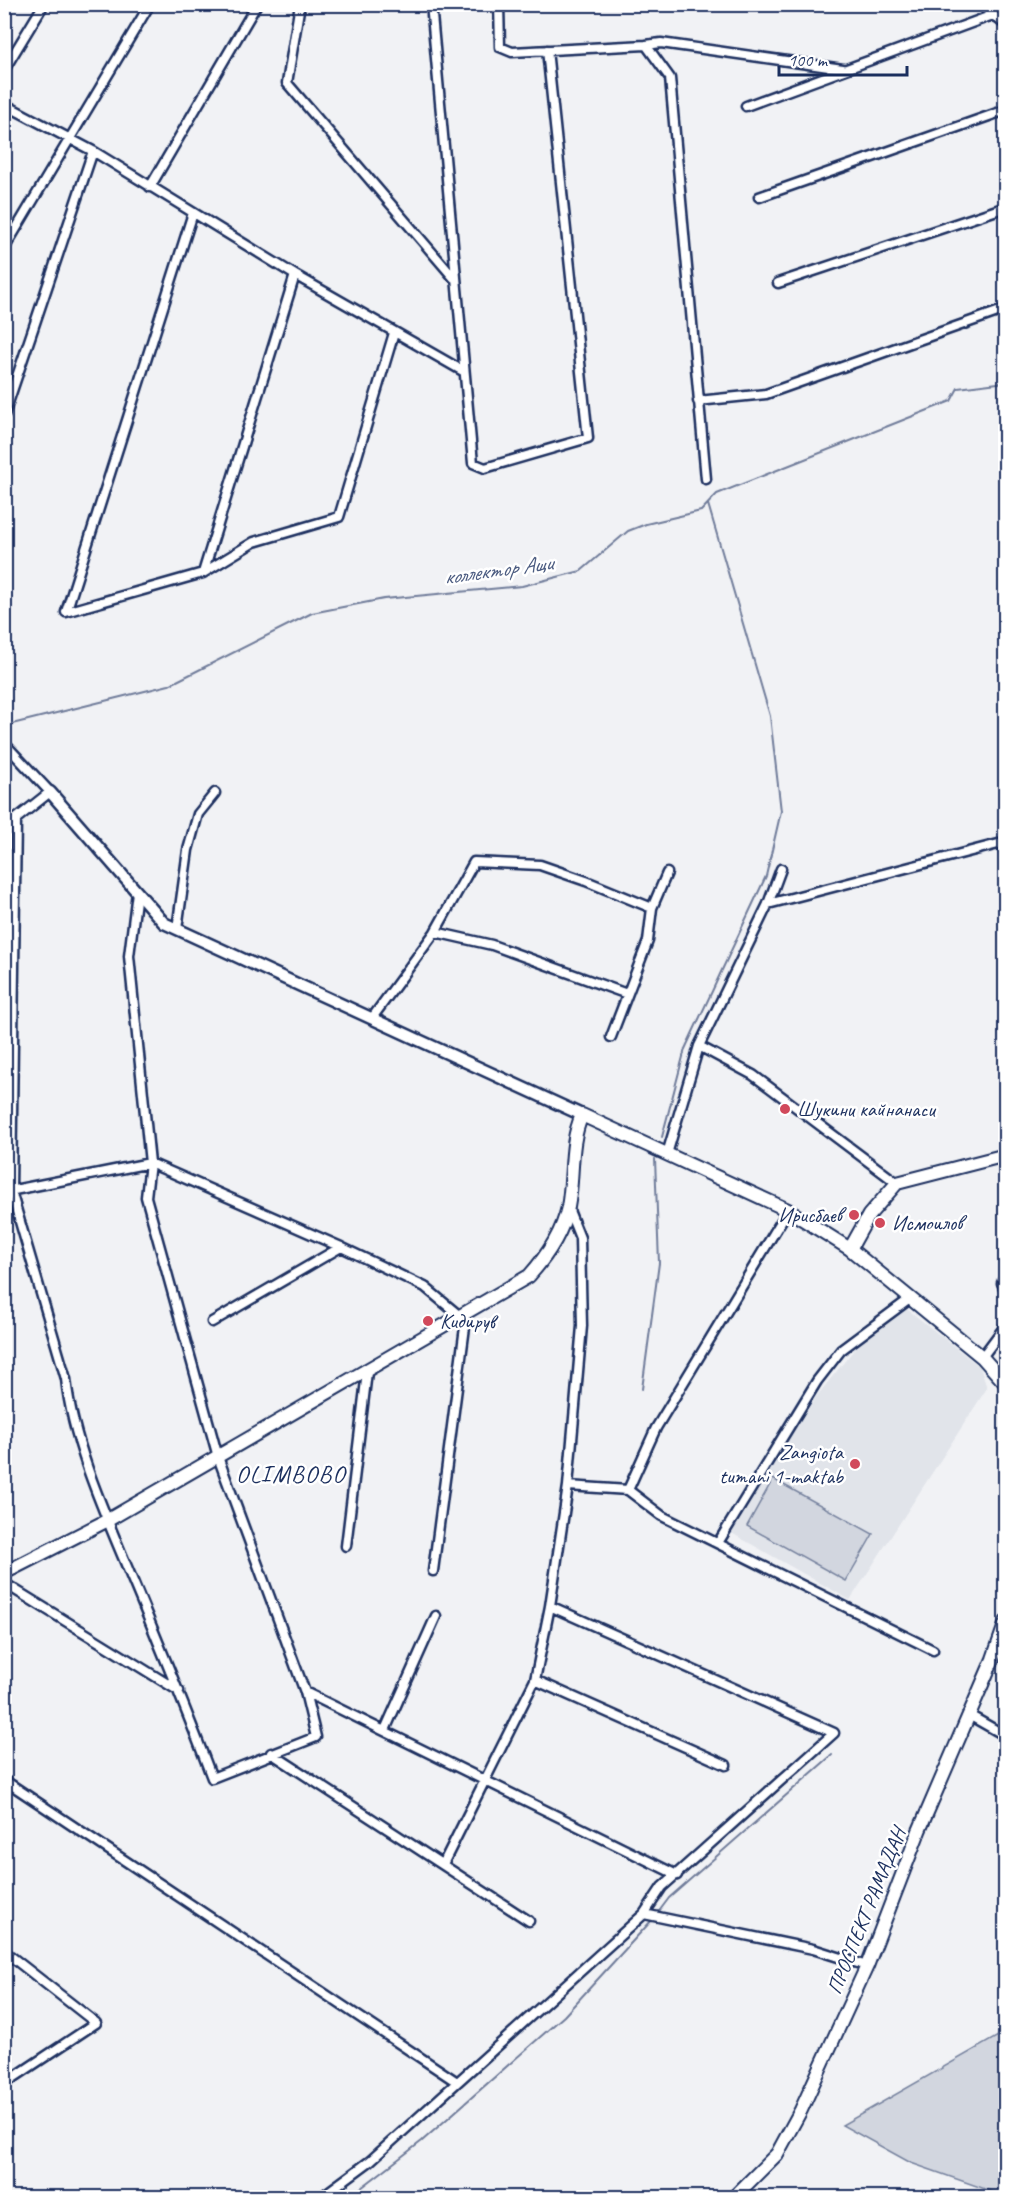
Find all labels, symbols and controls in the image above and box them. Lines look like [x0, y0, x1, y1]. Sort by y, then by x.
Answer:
scale bar [779, 39, 906, 77]
text: 100 m [788, 49, 829, 71]
water label: коллектор Ащи [442, 548, 558, 591]
place label: Шукини кайнанаси [797, 1096, 937, 1122]
marker: Шукини кайнанаси [778, 1102, 792, 1116]
place label: Ирисбаев [778, 1202, 847, 1228]
marker: Ирисбаев [847, 1208, 861, 1222]
place label: Исмоилов [892, 1210, 967, 1236]
marker: Исмоилов [873, 1216, 887, 1230]
place label: Кидирув [440, 1308, 500, 1334]
marker: Кидирув [421, 1314, 435, 1328]
place label: Zangiota tumani 1-maktab [719, 1439, 845, 1489]
marker: Zangiota tumani 1-maktab [848, 1457, 862, 1471]
district label: OLIMBOBO [236, 1459, 347, 1489]
street label: ПРОСПЕКТ РАМАДАН [821, 1821, 912, 1998]

